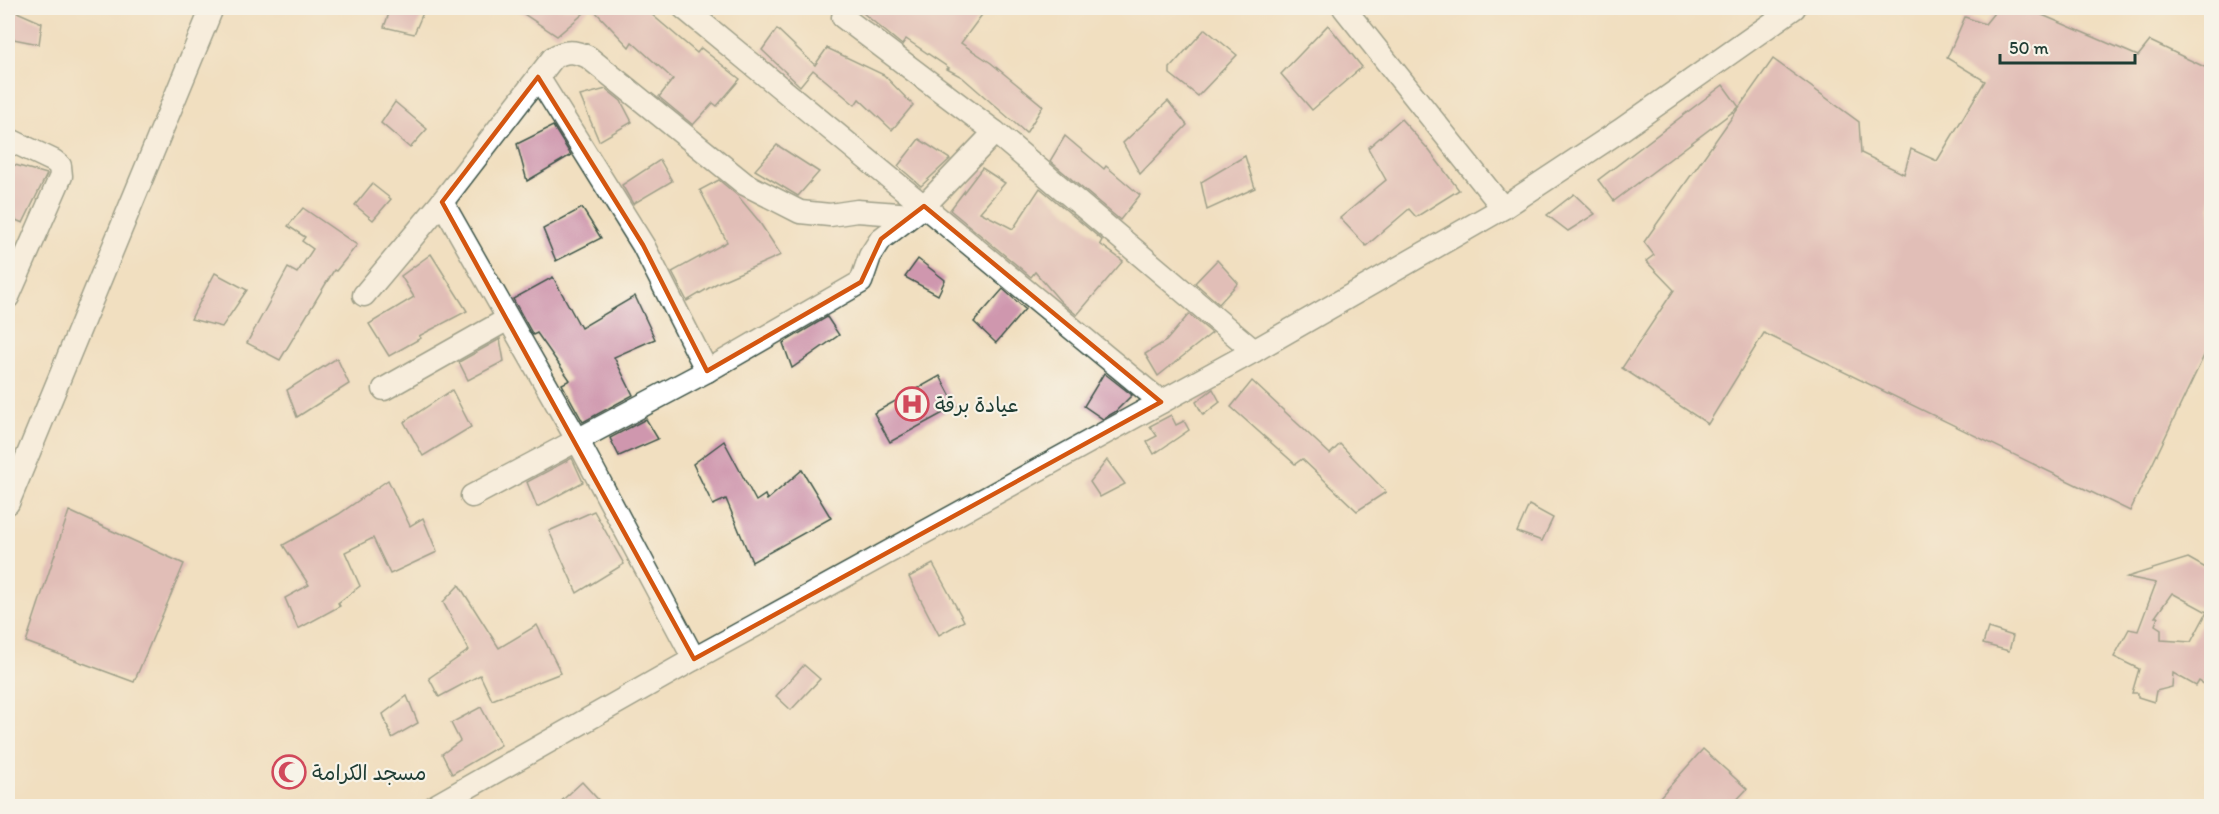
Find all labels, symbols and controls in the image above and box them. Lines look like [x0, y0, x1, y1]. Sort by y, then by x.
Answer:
scale bar [2000, 27, 2135, 65]
text: 50 m [2009, 37, 2049, 59]
hospital icon: عيادة برقة [894, 386, 930, 422]
place label: عيادة برقة [935, 392, 1019, 418]
mosque icon: مسجد الكرامة [271, 754, 307, 790]
place label: مسجد الكرامة [312, 760, 426, 785]

